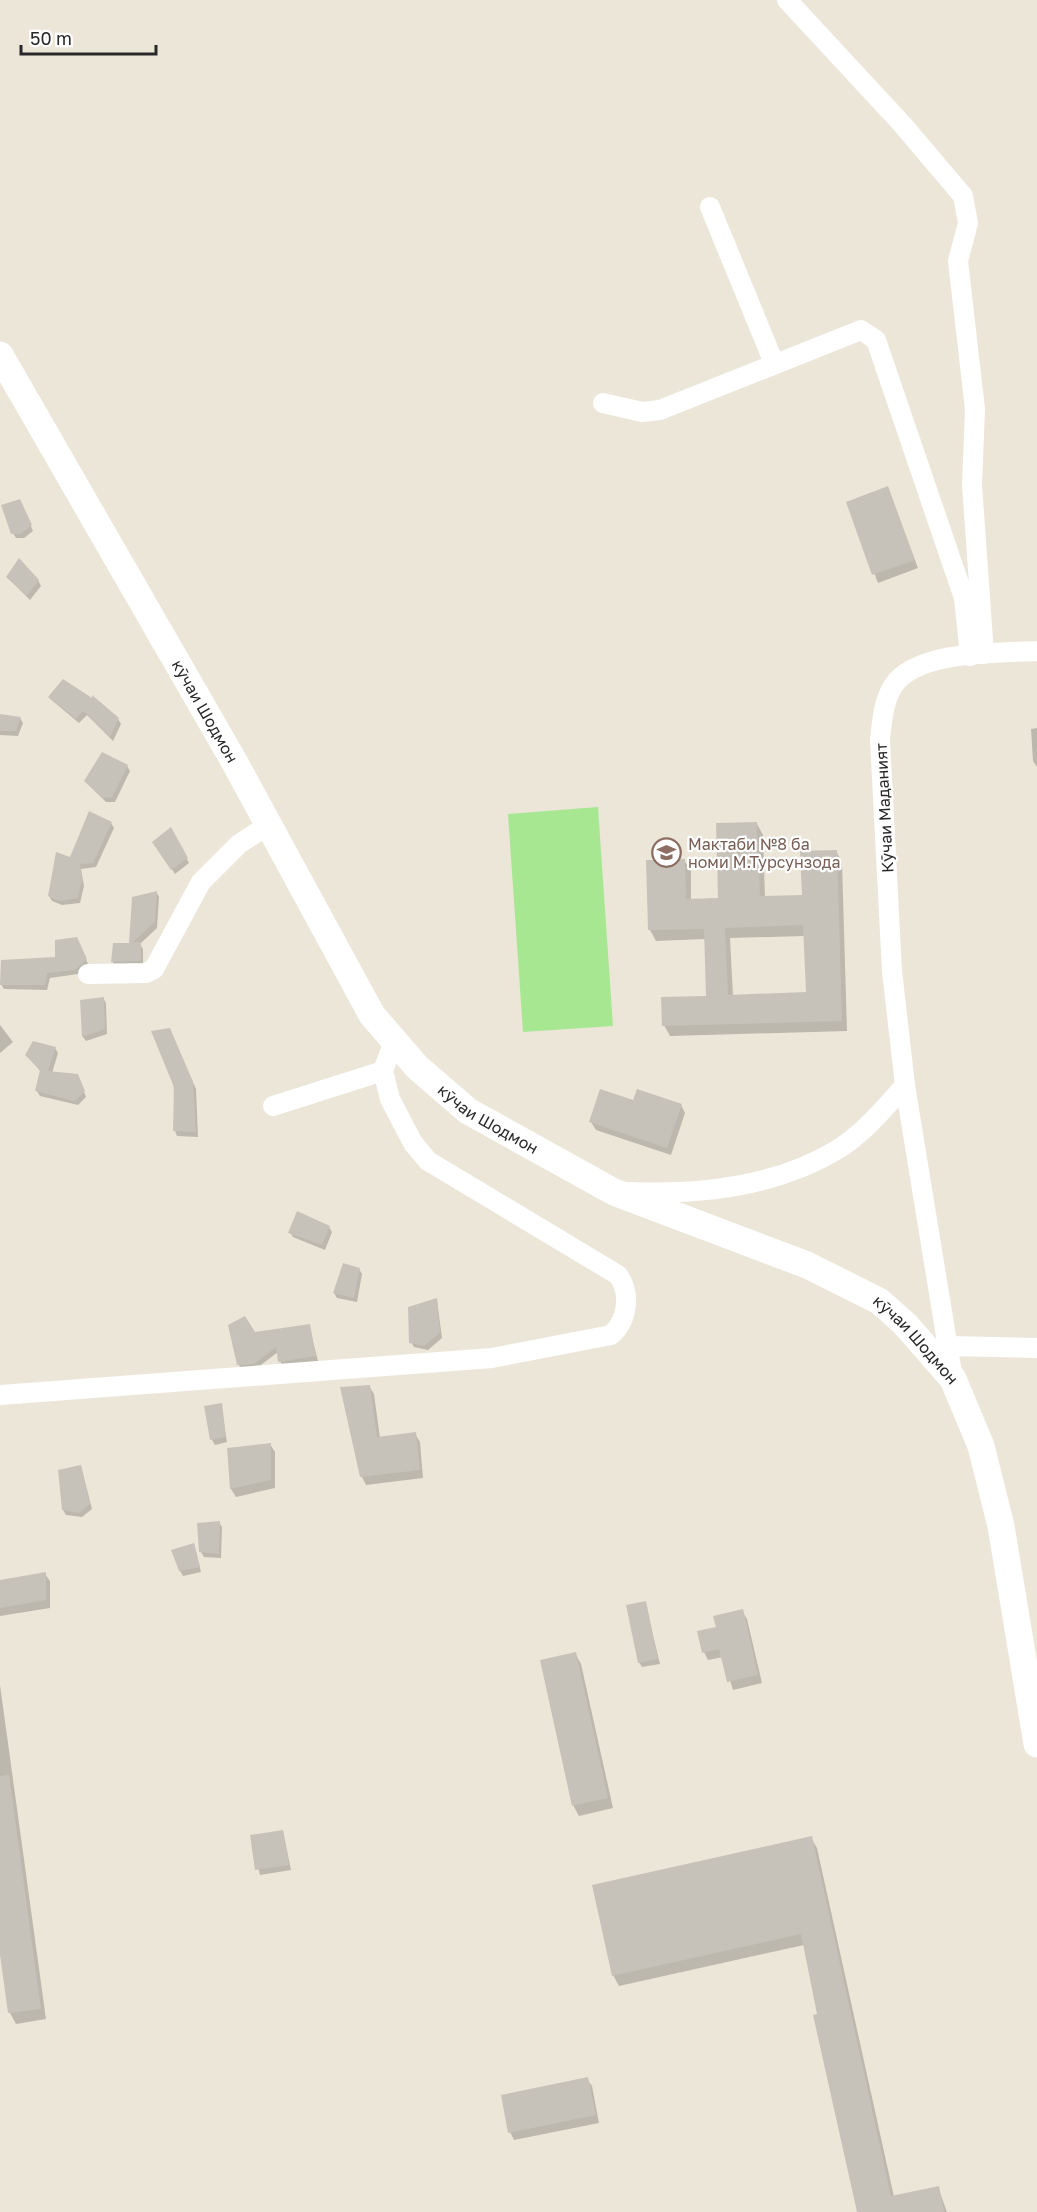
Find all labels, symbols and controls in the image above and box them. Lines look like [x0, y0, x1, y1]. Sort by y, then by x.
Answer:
scale bar [21, 18, 156, 56]
text: 50 m [30, 27, 72, 49]
street label: кӯчаи Шодмон [168, 656, 243, 766]
street label: Кӯчаи Маданият [871, 742, 897, 873]
place label: Мактаби №8 ба номи М.Турсунзода [688, 834, 841, 872]
school or university icon: Мактаби №8 ба номи М.Турсунзода [651, 837, 683, 869]
street label: кӯчаи Шодмон [434, 1080, 542, 1158]
street label: кӯчаи Шодмон [869, 1291, 963, 1388]

